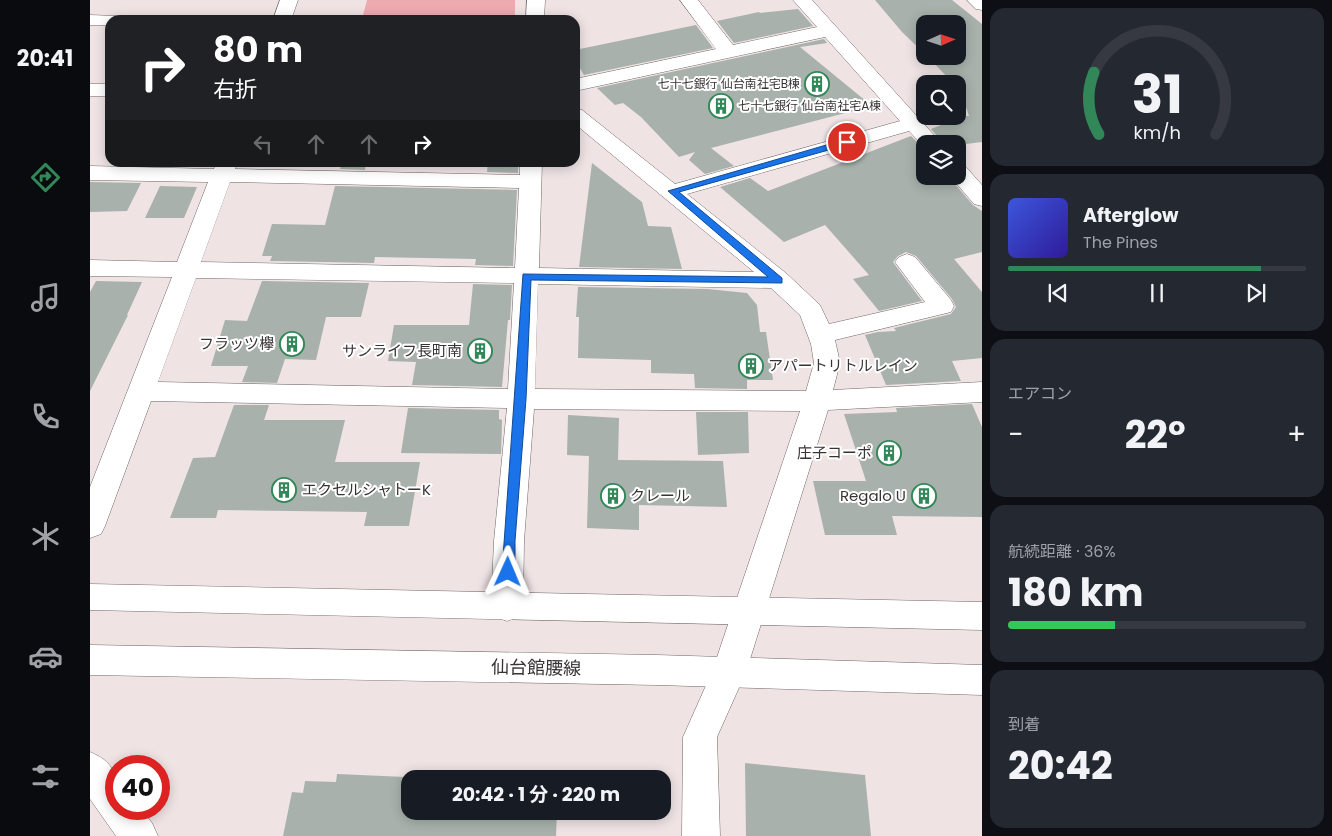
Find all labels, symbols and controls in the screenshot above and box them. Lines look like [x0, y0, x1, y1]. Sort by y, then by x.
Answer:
north arrow [916, 15, 966, 65]
map controls [916, 15, 966, 185]
text: 80 m [213, 25, 303, 74]
icon: right [130, 35, 195, 100]
text: 20:41 [17, 43, 73, 74]
text: 31 [1131, 58, 1183, 131]
building icon: 七十七銀行 仙台南社宅B棟 [804, 71, 830, 97]
text: 右折 [213, 74, 257, 105]
place label: 七十七銀行 仙台南社宅B棟 [657, 75, 800, 92]
button: search [916, 75, 966, 125]
building icon: 七十七銀行 仙台南社宅A棟 [708, 93, 734, 119]
place label: 七十七銀行 仙台南社宅A棟 [738, 97, 881, 114]
text: km/h [1133, 120, 1181, 145]
pin [826, 121, 868, 163]
icon: arrive [833, 128, 861, 156]
icon: left [249, 130, 277, 158]
icon: ahead [302, 130, 330, 158]
icon: ahead [355, 130, 383, 158]
icon: right [408, 130, 436, 158]
button: layers [916, 135, 966, 185]
icon: directions [28, 160, 63, 195]
text: Afterglow [1083, 202, 1178, 229]
text: The Pines [1083, 231, 1158, 254]
icon: previous [1044, 279, 1072, 307]
icon: pause [1143, 279, 1171, 307]
icon: next [1242, 279, 1270, 307]
icon: music [28, 280, 63, 315]
building icon: フラッツ欅 [279, 331, 305, 357]
place label: フラッツ欅 [199, 333, 274, 354]
building icon: サンライフ長町南 [467, 338, 493, 364]
place label: サンライフ長町南 [342, 340, 462, 361]
building icon: アパートリトルレイン [738, 353, 764, 379]
place label: アパートリトルレイン [768, 355, 918, 376]
text: エアコン [1008, 382, 1072, 405]
icon: phone [28, 399, 63, 434]
text: 22° [1125, 408, 1186, 461]
text: − [1008, 415, 1023, 454]
text: + [1287, 415, 1306, 454]
building icon: 庄子コーポ [876, 440, 902, 466]
place label: 庄子コーポ [797, 442, 872, 463]
building icon: エクセルシャトーK [271, 477, 297, 503]
place label: エクセルシャトーK [302, 479, 431, 500]
building icon: クレール [600, 483, 626, 509]
building icon: Regalo U [911, 483, 937, 509]
place label: クレール [630, 485, 690, 506]
place label: Regalo U [840, 485, 906, 506]
icon: climate [28, 519, 63, 554]
text: 航続距離 · 36% [1008, 540, 1116, 563]
position arrow [481, 545, 533, 597]
text: 180 km [1008, 566, 1143, 619]
icon: car [28, 639, 63, 674]
street label: 仙台館腰線 [491, 654, 581, 681]
text: 到着 [1008, 713, 1040, 736]
text: 20:42 [1008, 739, 1113, 792]
speed limit sign: 40 [105, 755, 170, 820]
icon: filters [28, 759, 63, 794]
text: 20:42 · 1 分 · 220 m [452, 781, 620, 808]

